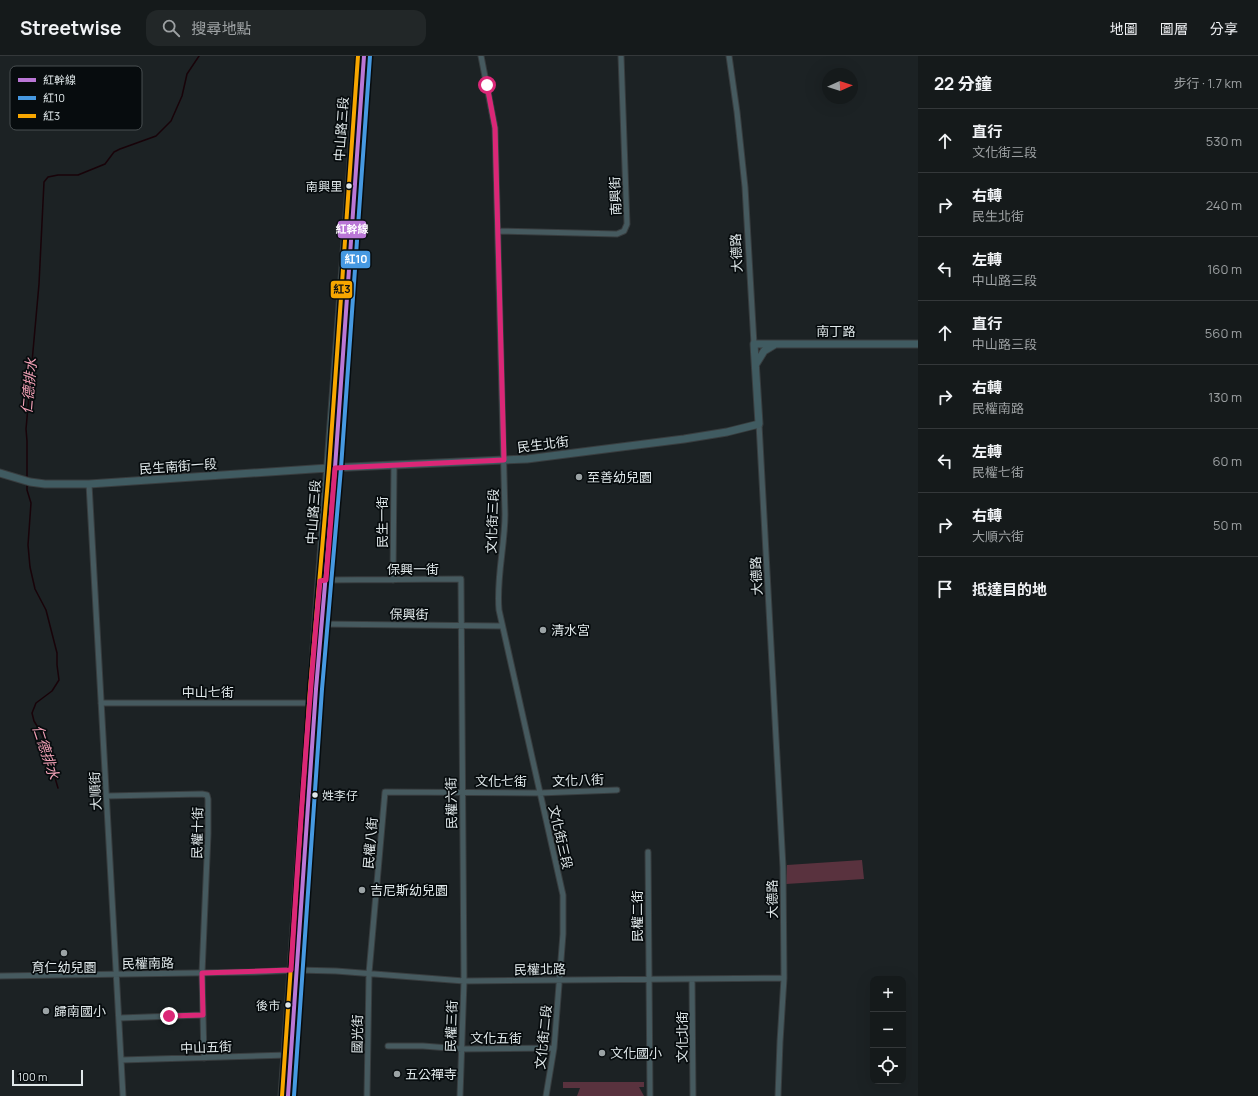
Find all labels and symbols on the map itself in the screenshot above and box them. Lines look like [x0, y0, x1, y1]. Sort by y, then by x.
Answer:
legend [10, 66, 142, 130]
north arrow [822, 68, 858, 104]
text: 紅幹線 [43, 72, 76, 87]
route start [478, 76, 496, 94]
text: 紅10 [43, 90, 65, 105]
street label: 中山路三段 [330, 96, 352, 162]
text: 紅3 [43, 108, 60, 123]
street label: 南興街 [605, 176, 625, 216]
place label: 南興里 [306, 178, 342, 195]
marker: 南興里 [344, 181, 354, 191]
line badge: 紅幹線 [337, 220, 367, 239]
text: 紅幹線 [336, 221, 369, 236]
street label: 大德路 [726, 233, 746, 273]
line badge: 紅10 [340, 250, 371, 269]
text: 紅10 [344, 251, 368, 266]
line badge: 紅3 [330, 280, 353, 299]
text: 紅3 [333, 281, 351, 296]
street label: 南丁路 [816, 322, 856, 340]
water label: 仁德排水 [17, 356, 40, 415]
street label: 民生北街 [516, 432, 570, 456]
street label: 民生南街一段 [138, 454, 218, 478]
place label: 至善幼兒園 [587, 468, 652, 486]
marker: 至善幼兒園 [574, 472, 584, 482]
street label: 中山路三段 [302, 479, 324, 545]
street label: 文化街三段 [482, 488, 502, 554]
street label: 民生一街 [373, 496, 391, 548]
street label: 大德路 [746, 556, 766, 596]
street label: 保興一街 [387, 560, 439, 578]
street label: 保興街 [389, 605, 429, 623]
place label: 清水宮 [551, 621, 590, 639]
marker: 清水宮 [538, 625, 548, 635]
street label: 中山七街 [182, 683, 234, 701]
water label: 仁德排水 [29, 722, 64, 782]
street label: 文化八街 [552, 770, 604, 790]
street label: 大順街 [85, 771, 105, 811]
street label: 文化七街 [475, 772, 527, 790]
street label: 民權六街 [442, 777, 460, 829]
place label: 姓李仔 [322, 787, 358, 804]
marker: 姓李仔 [310, 790, 320, 800]
street label: 文化街三段 [545, 803, 577, 871]
street label: 民權十街 [188, 807, 206, 859]
street label: 民權八街 [359, 816, 381, 870]
street label: 大德路 [763, 879, 781, 919]
place label: 吉尼斯幼兒園 [370, 881, 448, 899]
marker: 吉尼斯幼兒園 [357, 885, 367, 895]
street label: 民權二街 [628, 890, 646, 942]
marker: 育仁幼兒園 [59, 948, 69, 958]
street label: 民權南路 [122, 954, 174, 972]
place label: 育仁幼兒園 [31, 958, 97, 976]
street label: 民權北路 [514, 960, 566, 978]
place label: 後市 [256, 997, 280, 1014]
marker: 後市 [283, 1000, 293, 1010]
street label: 民權三街 [441, 1000, 461, 1052]
place label: 歸南國小 [54, 1002, 106, 1020]
street label: 文化街二段 [531, 1004, 555, 1070]
marker: 歸南國小 [41, 1006, 51, 1016]
route end [160, 1007, 178, 1025]
street label: 文化北街 [673, 1011, 691, 1063]
street label: 國光街 [348, 1014, 366, 1054]
street label: 文化五街 [470, 1029, 522, 1047]
street label: 中山五街 [180, 1037, 232, 1057]
place label: 文化國小 [610, 1044, 662, 1062]
marker: 文化國小 [597, 1048, 607, 1058]
place label: 五公禪寺 [405, 1065, 457, 1083]
scale bar [12, 1068, 83, 1087]
marker: 五公禪寺 [392, 1069, 402, 1079]

